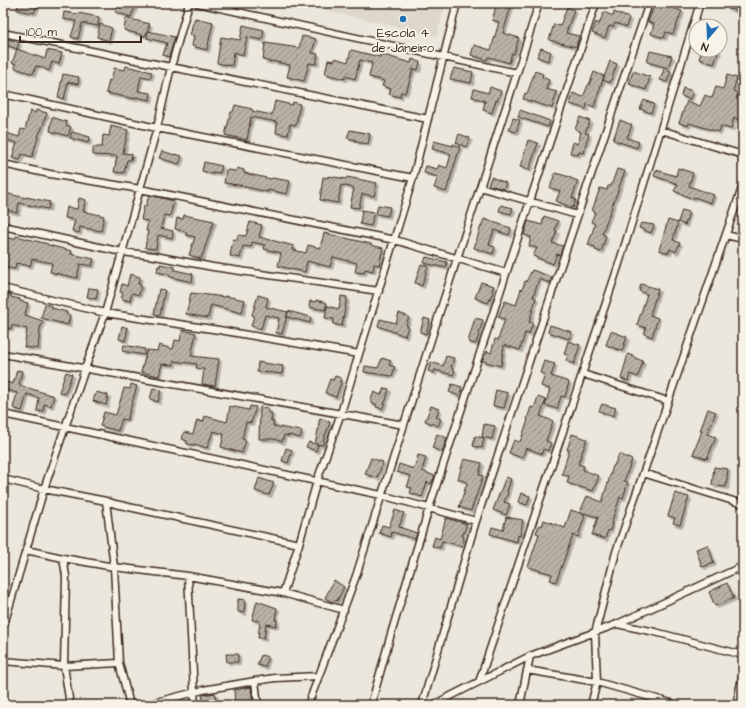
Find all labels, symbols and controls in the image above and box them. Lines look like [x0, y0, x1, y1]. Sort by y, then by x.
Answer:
marker: Escola 4 de Janeiro [398, 14, 408, 24]
scale bar [20, 18, 141, 44]
north arrow [688, 18, 728, 58]
text: 100 m [26, 24, 57, 41]
place label: Escola 4 de Janeiro [372, 24, 435, 57]
text: N [699, 39, 711, 55]

